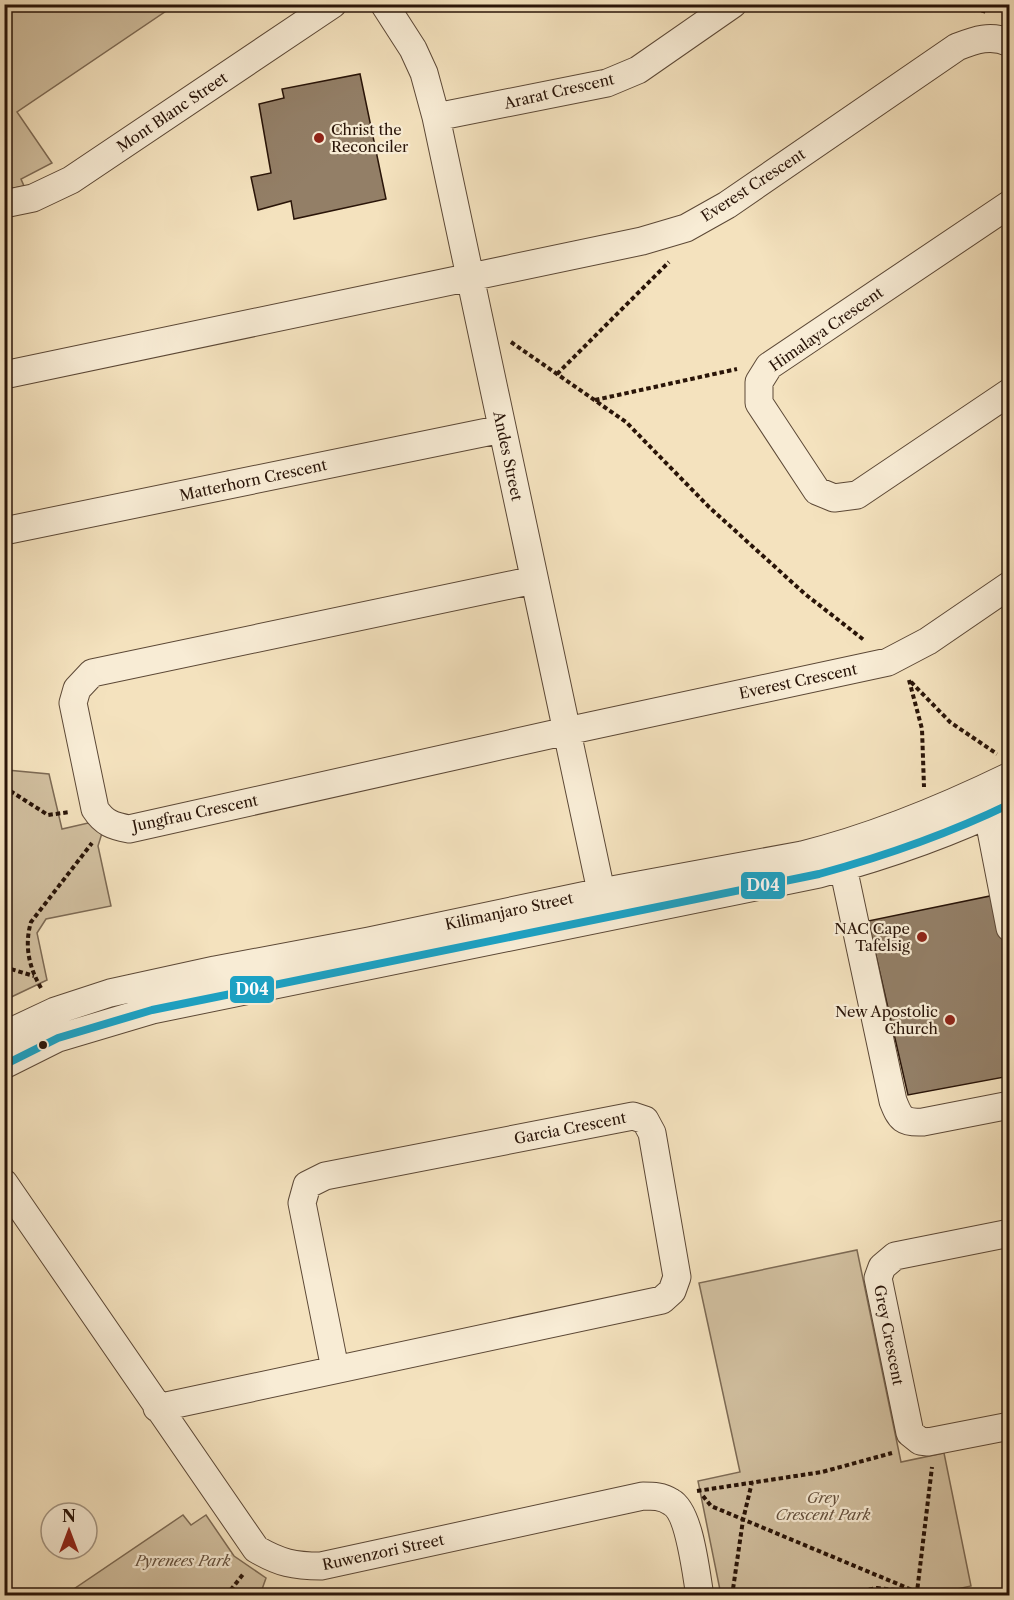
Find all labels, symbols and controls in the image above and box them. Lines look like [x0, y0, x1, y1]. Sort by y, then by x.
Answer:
street label: Mont Blanc Street [113, 68, 231, 156]
street label: Ararat Crescent [501, 69, 617, 113]
place label: Christ the Reconciler [331, 120, 409, 156]
marker: Christ the Reconciler [312, 131, 326, 145]
street label: Everest Crescent [697, 144, 809, 226]
street label: Himalaya Crescent [765, 282, 887, 375]
street label: Andes Street [489, 408, 527, 503]
street label: Matterhorn Crescent [178, 455, 329, 505]
street label: Everest Crescent [737, 659, 859, 703]
street label: Jungfrau Crescent [128, 790, 260, 836]
line badge: D04 [740, 871, 786, 900]
text: D04 [746, 875, 780, 895]
street label: Kilimanjaro Street [443, 888, 575, 934]
place label: NAC Cape Tafelsig [834, 919, 910, 955]
marker: NAC Cape Tafelsig [915, 930, 929, 944]
line badge: D04 [229, 975, 275, 1004]
text: D04 [235, 979, 269, 999]
place label: New Apostolic Church [835, 1002, 939, 1038]
marker: New Apostolic Church [943, 1013, 957, 1027]
unlabelled marker [37, 1039, 49, 1051]
street label: Garcia Crescent [512, 1108, 628, 1148]
street label: Grey Crescent [870, 1283, 908, 1387]
park label: Grey Crescent Park [776, 1488, 871, 1524]
north arrow [39, 1501, 99, 1561]
text: N [62, 1506, 76, 1526]
street label: Ruwenzori Street [320, 1530, 446, 1574]
park label: Pyrenees Park [134, 1551, 231, 1570]

